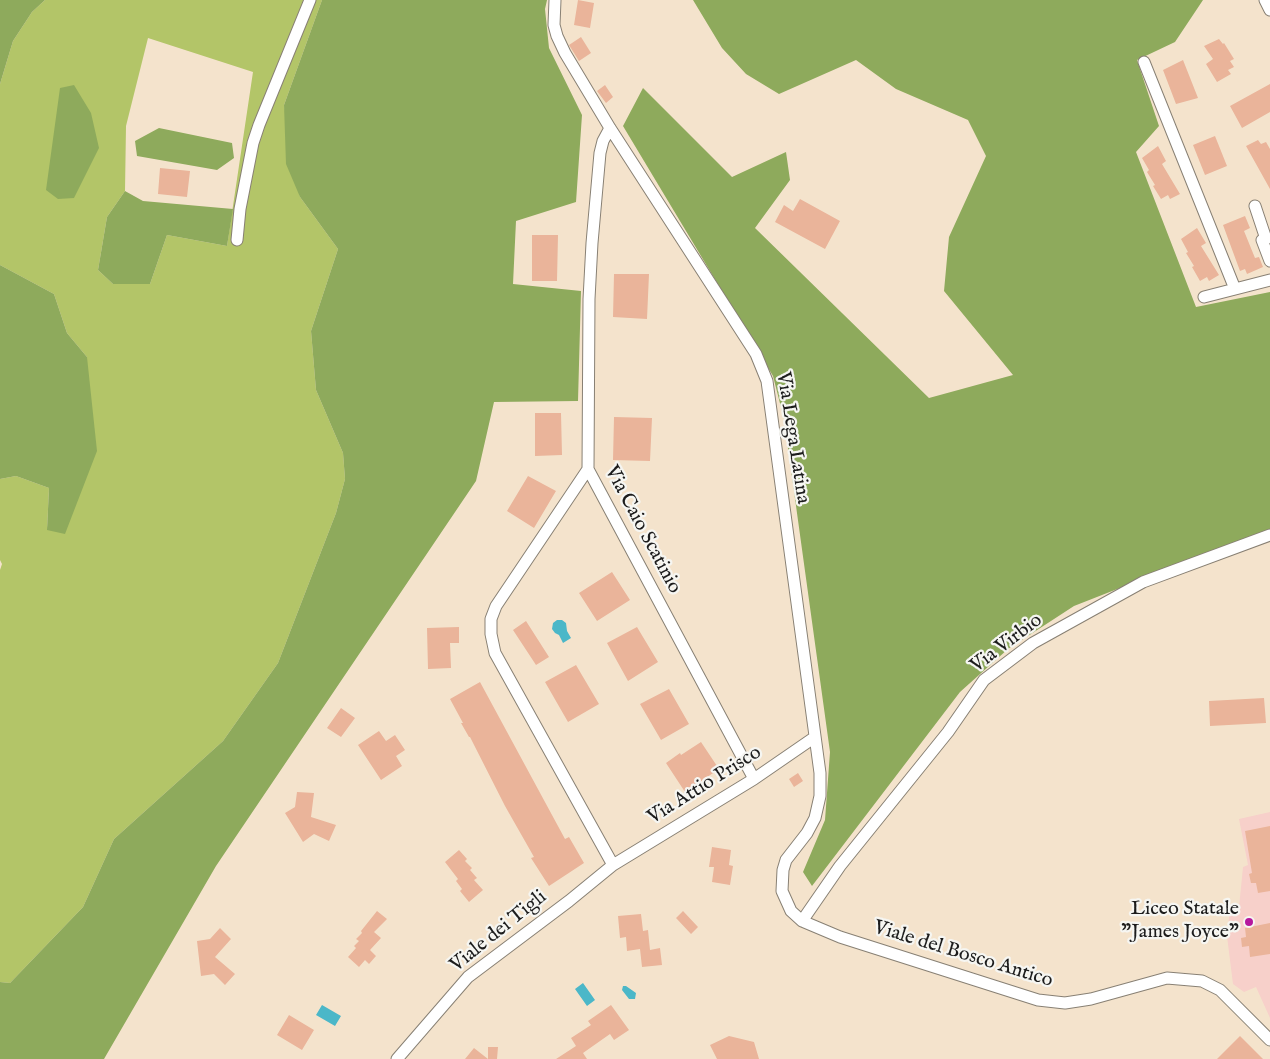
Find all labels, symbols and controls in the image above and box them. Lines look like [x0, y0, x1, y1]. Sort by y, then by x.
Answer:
street label: Via Lega Latina [770, 370, 814, 506]
street label: Via Caio Scatinio [598, 462, 686, 598]
street label: Via Virbio [966, 609, 1048, 679]
street label: Via Attio Prisco [644, 741, 766, 831]
street label: Viale dei Tigli [446, 886, 552, 978]
place label: Liceo Statale "James Joyce" [1121, 898, 1239, 945]
street label: Viale del Bosco Antico [871, 916, 1055, 994]
marker: Liceo Statale "James Joyce" [1243, 916, 1255, 928]

